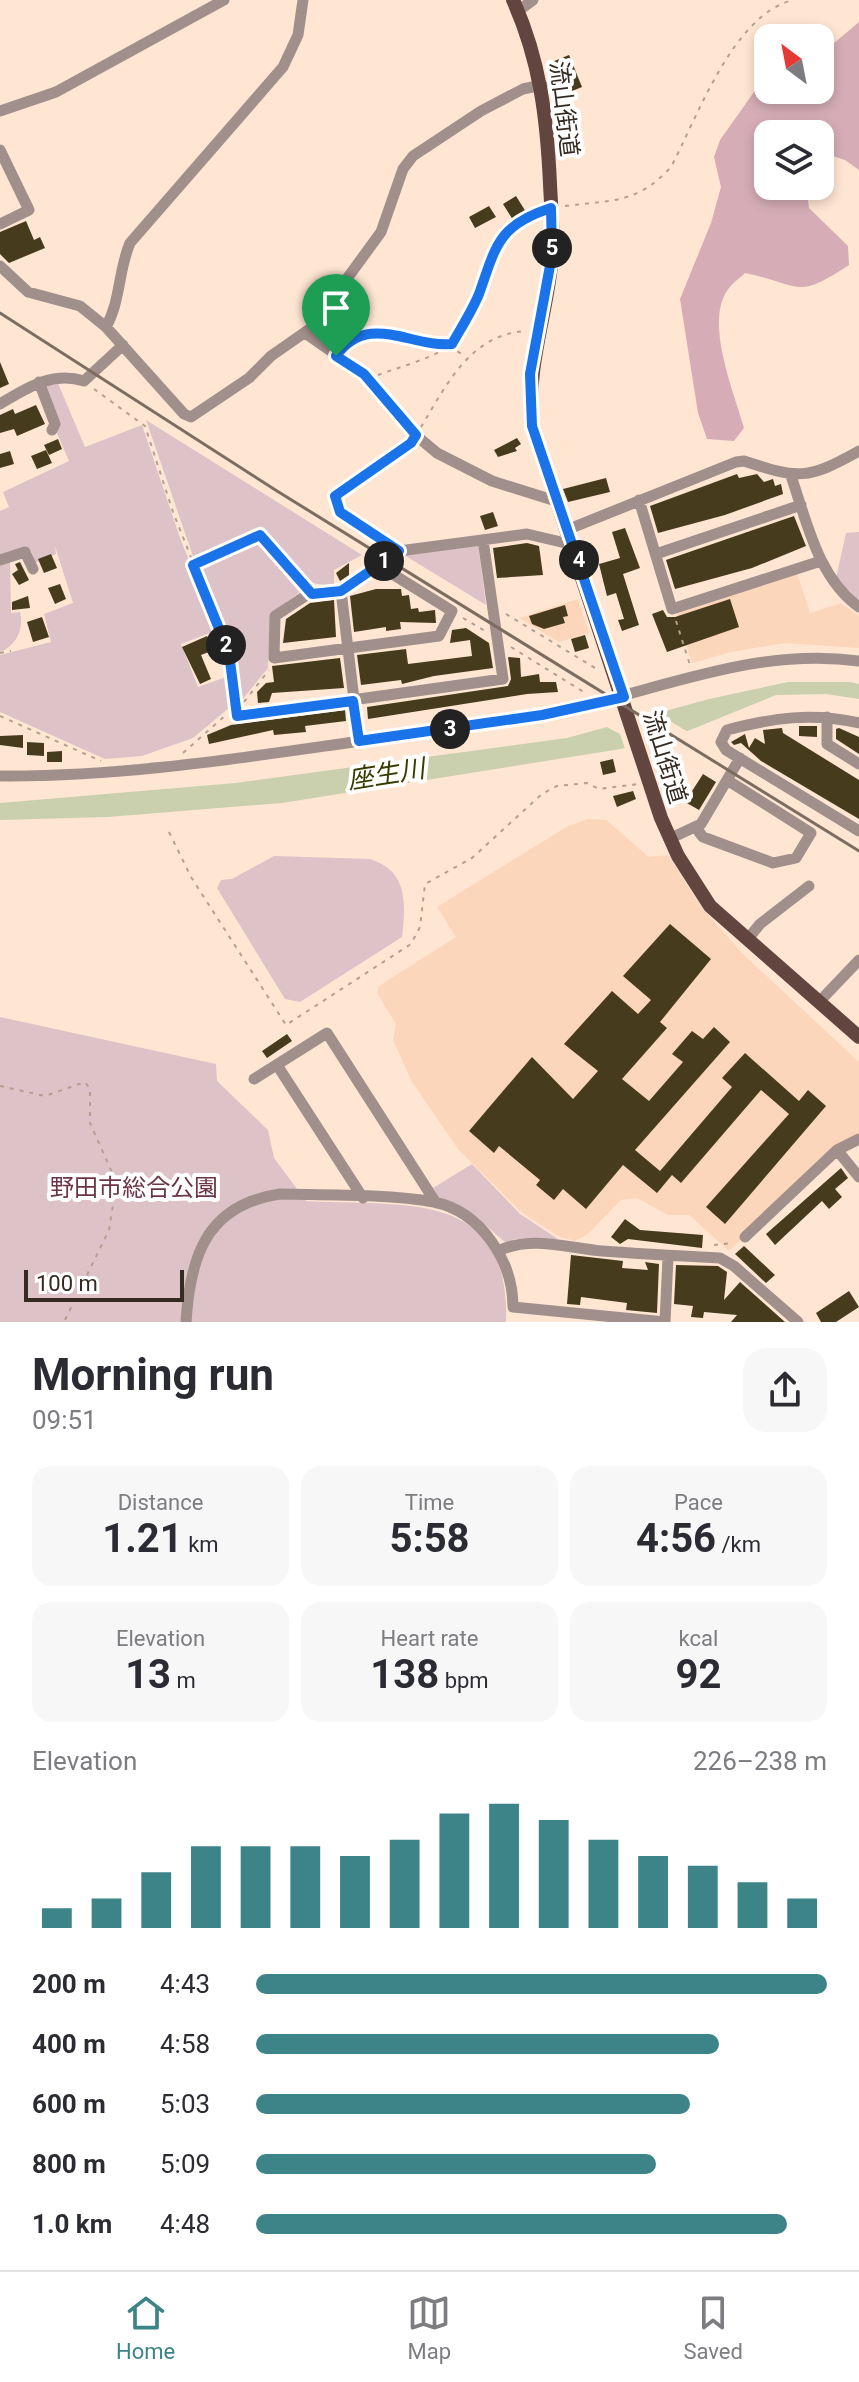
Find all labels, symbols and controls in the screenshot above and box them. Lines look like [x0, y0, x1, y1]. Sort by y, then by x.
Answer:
north arrow [754, 24, 834, 104]
map controls [754, 24, 834, 200]
street label: 流山街道 [544, 60, 584, 158]
button: layers [754, 120, 834, 200]
pin: 5 [532, 228, 572, 268]
text: 5 [546, 235, 558, 260]
pin [302, 274, 370, 356]
icon: arrive [314, 286, 358, 330]
pin: 4 [559, 540, 599, 580]
pin: 1 [364, 541, 404, 581]
text: 4 [573, 547, 585, 572]
text: 1 [378, 548, 390, 573]
pin: 2 [206, 625, 246, 665]
text: 2 [220, 632, 232, 657]
street label: 流山街道 [638, 707, 692, 807]
pin: 3 [430, 709, 470, 749]
text: 3 [444, 716, 456, 741]
water label: 座生川 [345, 753, 430, 795]
park label: 野田市総合公園 [50, 1174, 218, 1202]
scale bar [24, 1266, 184, 1302]
text: 100 m [36, 1271, 98, 1296]
button: share [743, 1348, 827, 1432]
text: Morning run [32, 1349, 274, 1401]
text: 09:51 [32, 1405, 97, 1435]
text: Distance [118, 1490, 203, 1515]
text: Time [405, 1490, 454, 1515]
text: Pace [674, 1490, 723, 1515]
text: 1.21 [102, 1515, 183, 1562]
text: 5:58 [389, 1515, 470, 1562]
text: 4:56 [636, 1515, 716, 1562]
text: km [183, 1532, 219, 1557]
text: /km [716, 1532, 761, 1557]
text: Elevation [116, 1626, 205, 1651]
text: Heart rate [381, 1626, 478, 1651]
text: kcal [679, 1626, 718, 1651]
text: 13 [125, 1651, 171, 1698]
text: 138 [370, 1651, 439, 1698]
text: 92 [676, 1651, 721, 1698]
text: m [171, 1668, 196, 1693]
text: bpm [439, 1668, 489, 1693]
text: Elevation [32, 1746, 137, 1776]
text: 226–238 m [693, 1746, 827, 1776]
text: 200 m [32, 1969, 106, 1999]
text: 4:43 [160, 1969, 210, 1999]
text: 400 m [32, 2029, 106, 2059]
text: 4:58 [160, 2029, 210, 2059]
text: 600 m [32, 2089, 106, 2119]
text: 5:03 [160, 2089, 210, 2119]
text: 800 m [32, 2149, 106, 2179]
text: 5:09 [160, 2149, 210, 2179]
text: 1.0 km [32, 2209, 112, 2239]
text: 4:48 [160, 2209, 210, 2239]
tab: Home [116, 2291, 175, 2364]
tab: Map [407, 2291, 451, 2364]
tab: Saved [683, 2291, 743, 2364]

